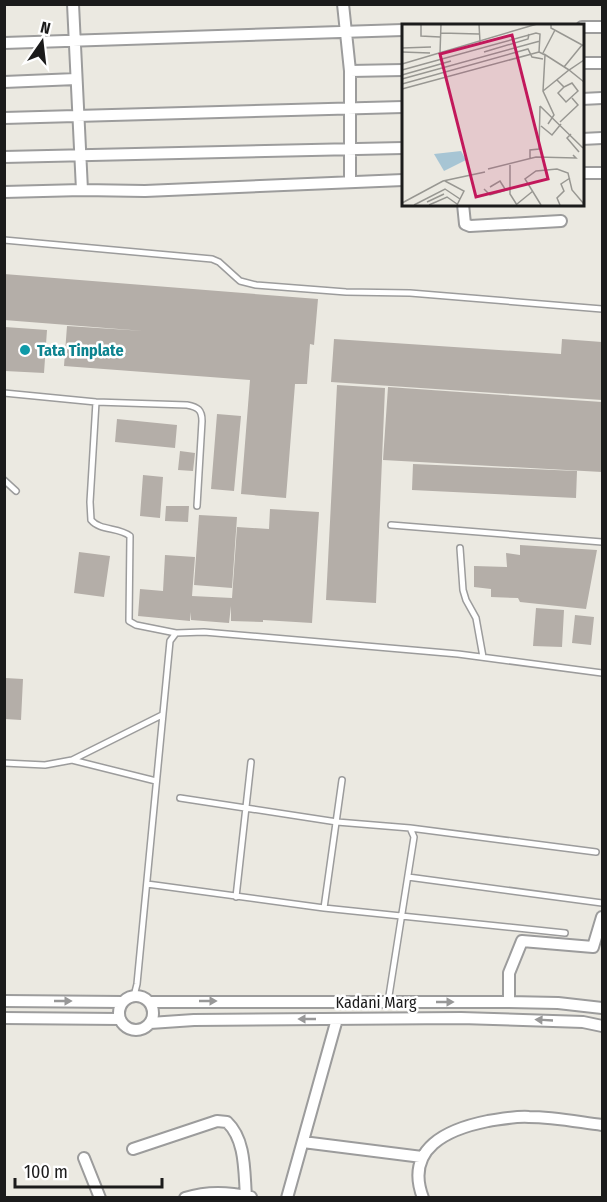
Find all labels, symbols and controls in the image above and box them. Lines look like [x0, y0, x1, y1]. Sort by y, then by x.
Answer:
north arrow [12, 12, 72, 72]
text: N [39, 18, 52, 38]
inset map [402, 24, 583, 206]
place label: Tata Tinplate [37, 341, 124, 360]
marker: Tata Tinplate [18, 343, 32, 357]
street label: Kadani Marg [336, 993, 417, 1012]
one-way arrow [53, 996, 72, 1006]
one-way arrow [198, 996, 217, 1006]
one-way arrow [435, 997, 454, 1007]
one-way arrow [298, 1014, 317, 1024]
one-way arrow [535, 1016, 554, 1025]
scale bar [15, 1151, 162, 1189]
text: 100 m [24, 1161, 68, 1183]

